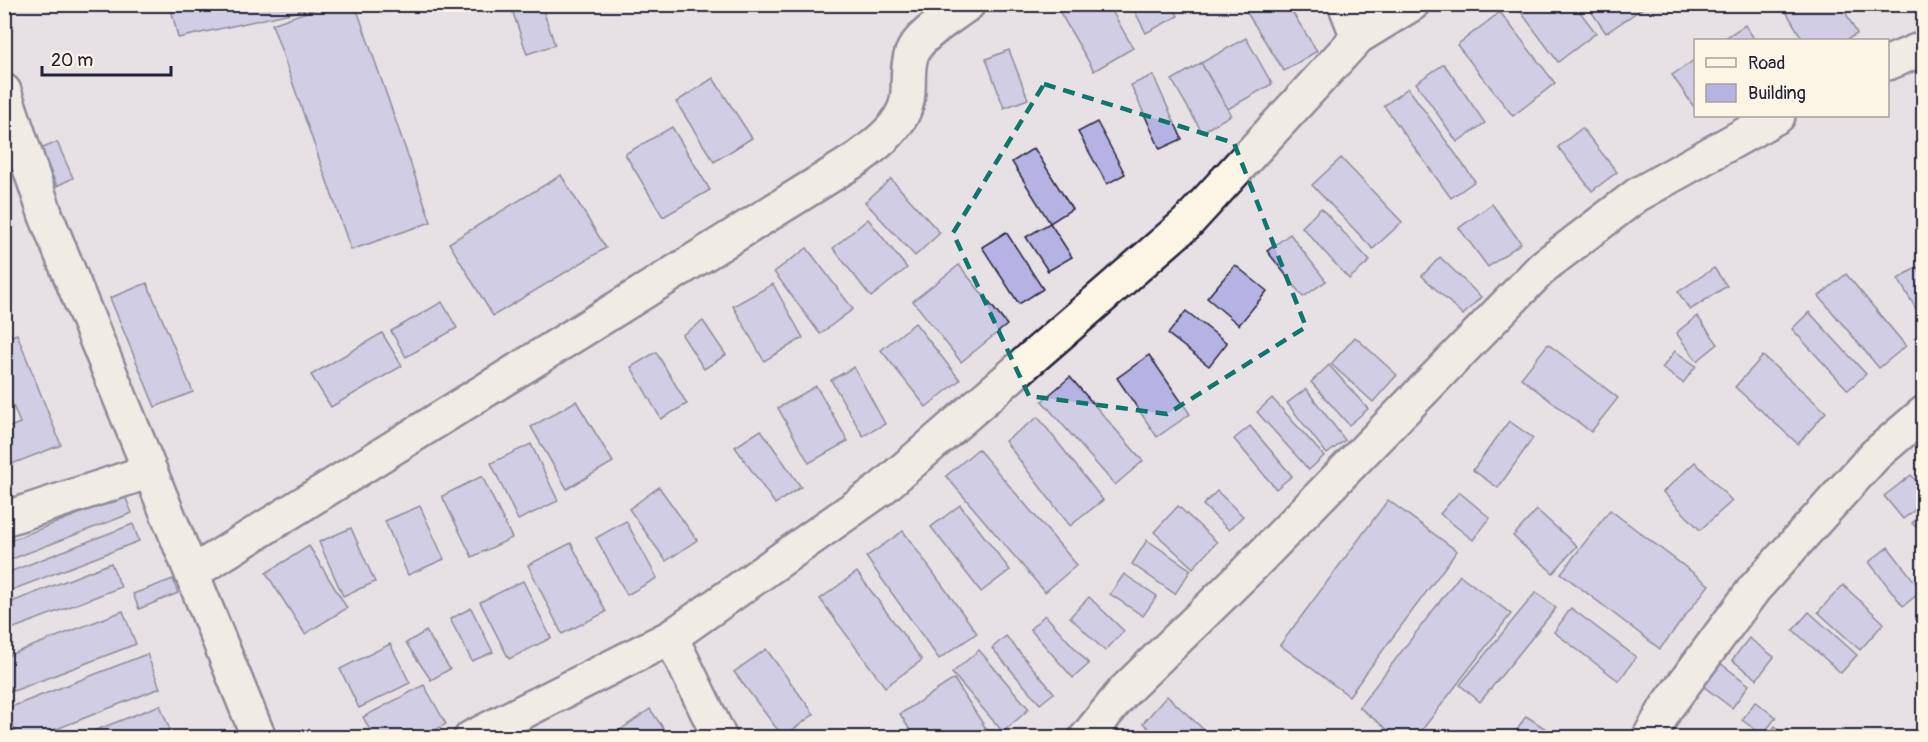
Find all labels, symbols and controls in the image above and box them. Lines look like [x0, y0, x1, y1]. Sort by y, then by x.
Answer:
scale bar [42, 39, 171, 77]
legend [1694, 39, 1889, 117]
text: 20 m [51, 49, 93, 72]
text: Road [1748, 52, 1785, 75]
text: Building [1748, 82, 1806, 105]

